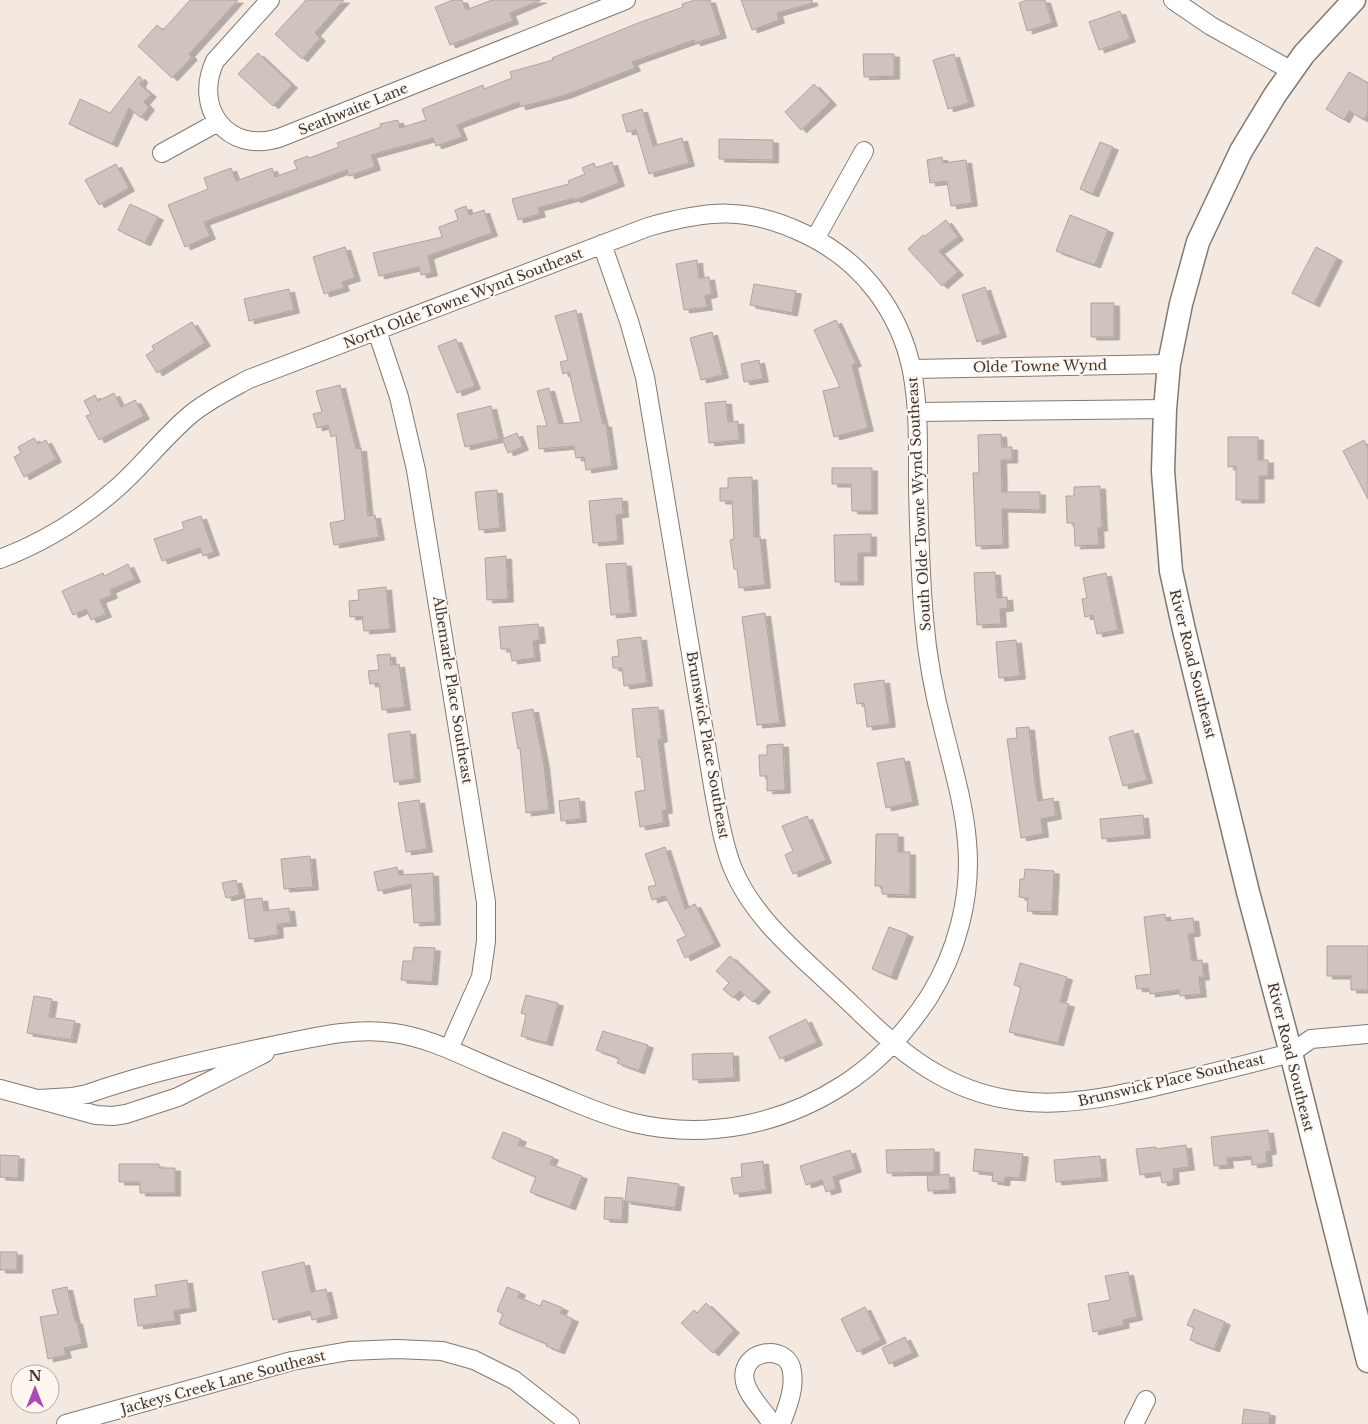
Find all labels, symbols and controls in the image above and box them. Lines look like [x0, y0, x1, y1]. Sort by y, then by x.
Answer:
street label: Seathwaite Lane [296, 79, 410, 139]
street label: North Olde Towne Wynd Southeast [341, 244, 586, 352]
street label: Olde Towne Wynd [973, 356, 1108, 376]
street label: South Olde Towne Wynd Southeast [903, 376, 935, 632]
street label: River Road Southeast [1166, 587, 1220, 741]
street label: Albemarle Place Southeast [429, 594, 477, 786]
street label: Brunswick Place Southeast [683, 650, 734, 841]
street label: River Road Southeast [1264, 980, 1318, 1134]
street label: Brunswick Place Southeast [1076, 1050, 1267, 1110]
street label: Jackeys Creek Lane Southeast [117, 1346, 328, 1419]
north arrow [10, 1364, 60, 1414]
text: N [28, 1367, 42, 1385]

